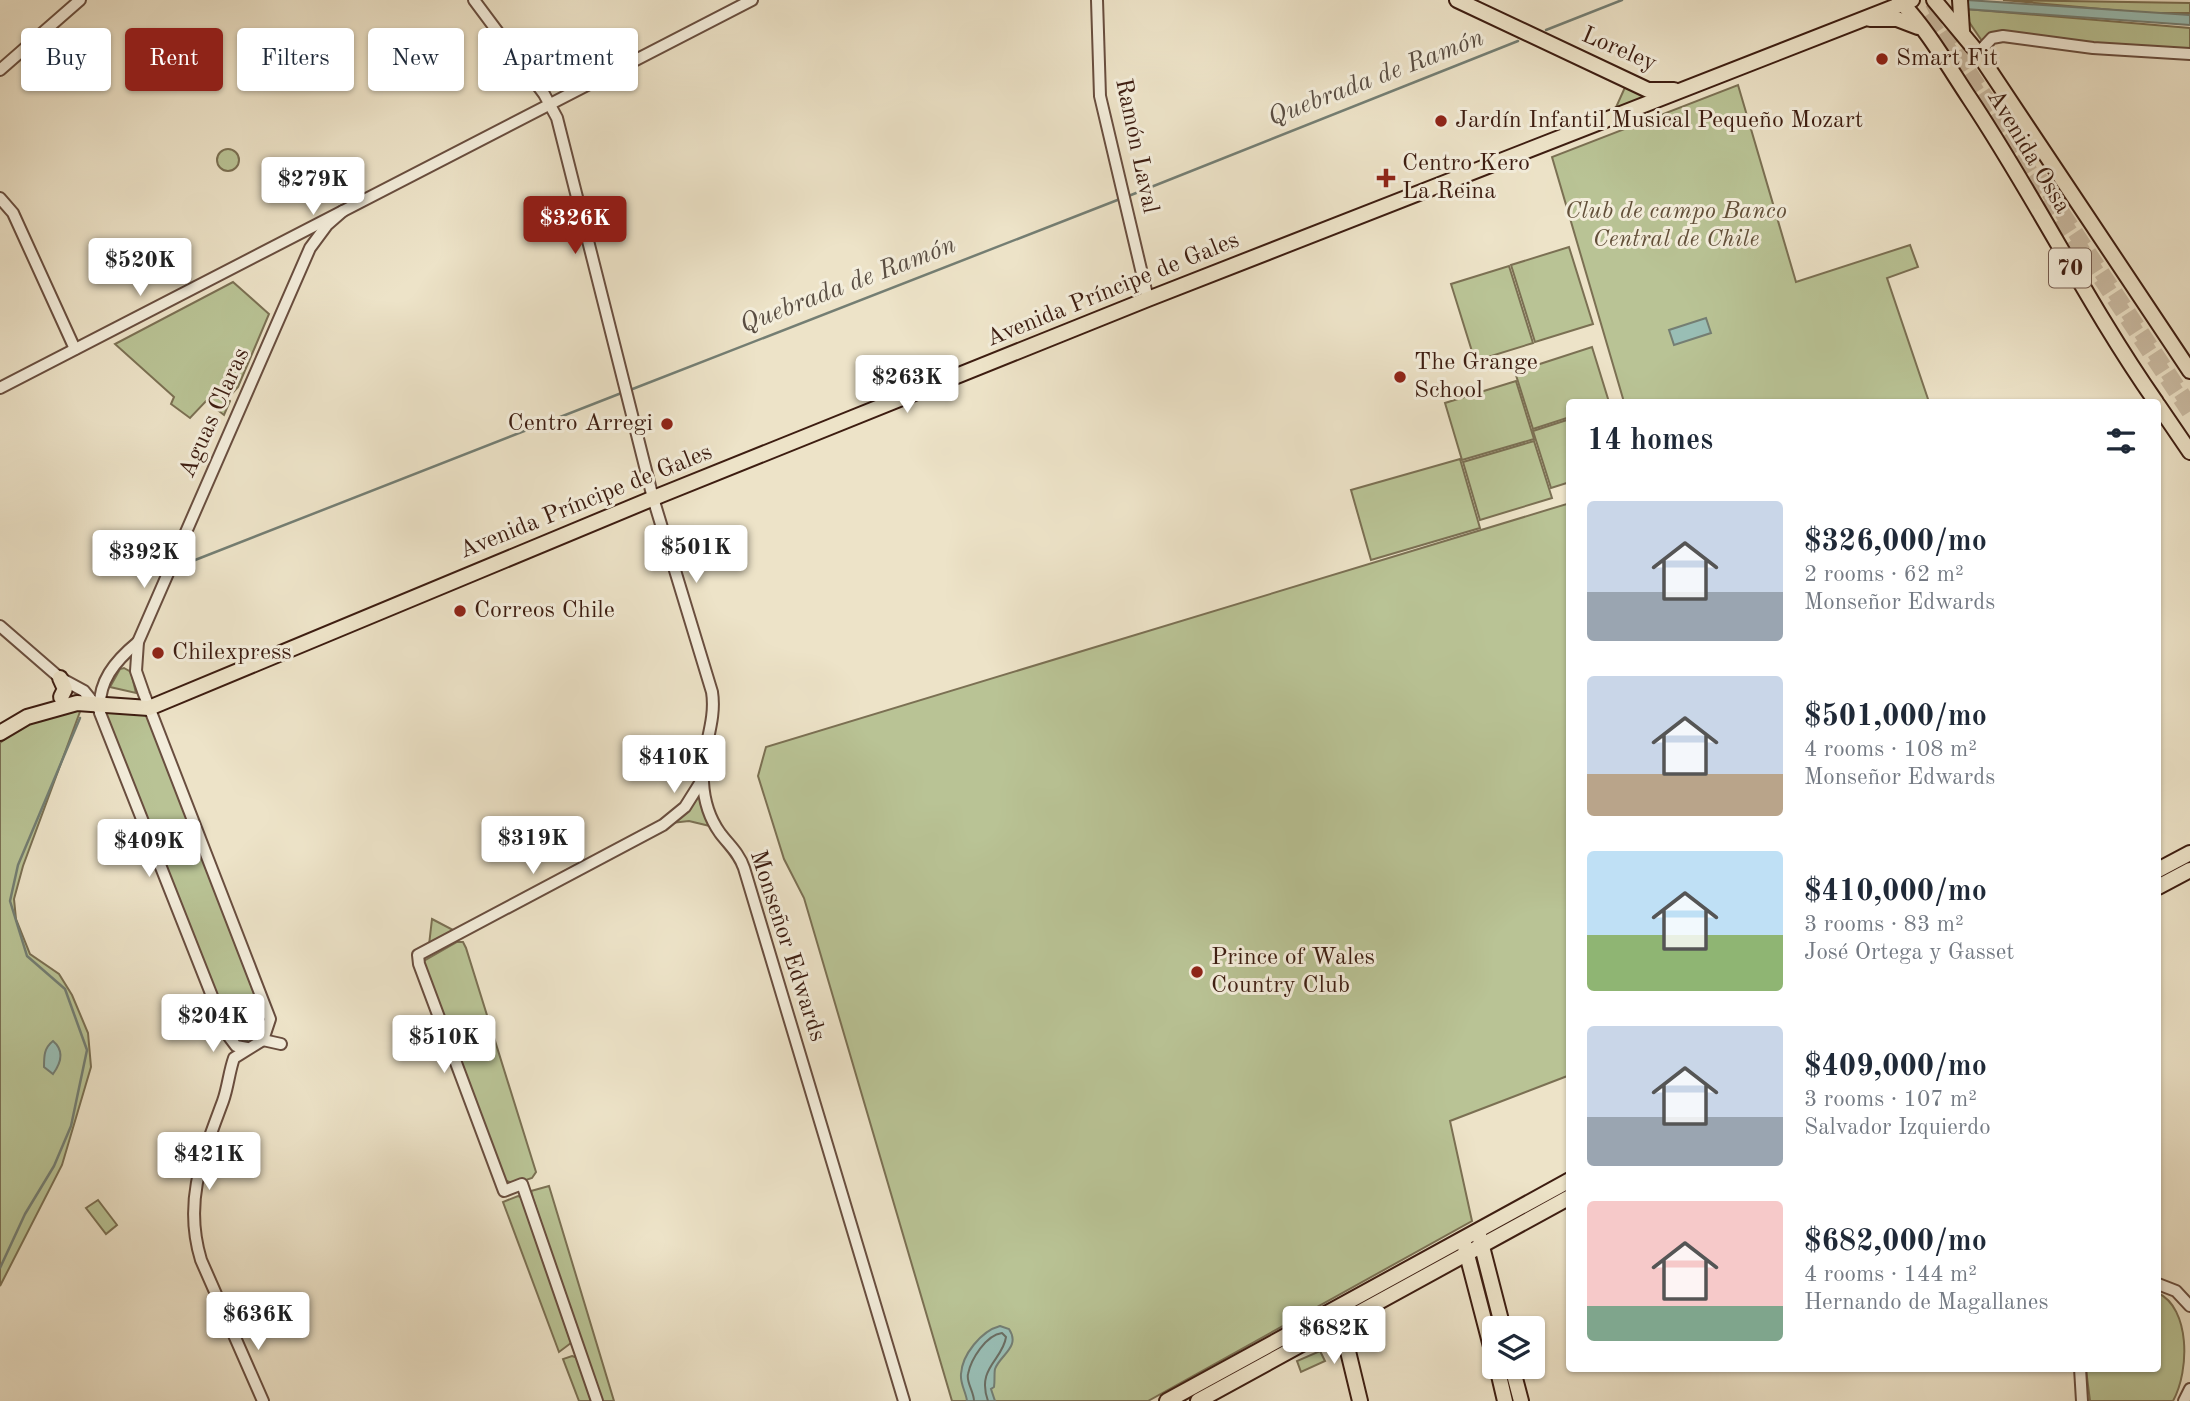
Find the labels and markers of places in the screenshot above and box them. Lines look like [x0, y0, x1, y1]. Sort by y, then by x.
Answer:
place label: Smart Fit [1896, 47, 1998, 71]
marker: Smart Fit [1874, 51, 1890, 67]
place label: Jardín Infantil Musical Pequeño Mozart [1455, 109, 1863, 133]
marker: Jardín Infantil Musical Pequeño Mozart [1433, 113, 1449, 129]
place label: Centro Kero La Reina [1402, 152, 1530, 204]
pin: $279K [264, 158, 362, 217]
marker: Centro Kero La Reina [1376, 168, 1396, 188]
pin: $326K [526, 196, 624, 256]
pin: $520K [91, 238, 189, 298]
place label: The Grange School [1414, 351, 1538, 403]
pin: $263K [858, 356, 956, 415]
marker: The Grange School [1392, 369, 1408, 385]
place label: Centro Arregi [508, 412, 653, 436]
marker: Centro Arregi [659, 416, 675, 432]
pin: $501K [647, 526, 745, 585]
pin: $392K [95, 530, 193, 590]
place label: Correos Chile [474, 599, 615, 623]
marker: Correos Chile [452, 603, 468, 619]
place label: Chilexpress [172, 641, 292, 665]
marker: Chilexpress [150, 645, 166, 661]
pin: $410K [625, 736, 723, 795]
pin: $319K [484, 816, 582, 876]
pin: $409K [100, 820, 198, 879]
place label: Prince of Wales Country Club [1211, 946, 1375, 998]
marker: Prince of Wales Country Club [1189, 964, 1205, 980]
pin: $204K [164, 995, 262, 1054]
pin: $510K [395, 1016, 493, 1075]
pin: $421K [160, 1132, 258, 1192]
pin: $636K [209, 1292, 307, 1352]
pin: $682K [1285, 1306, 1383, 1366]

